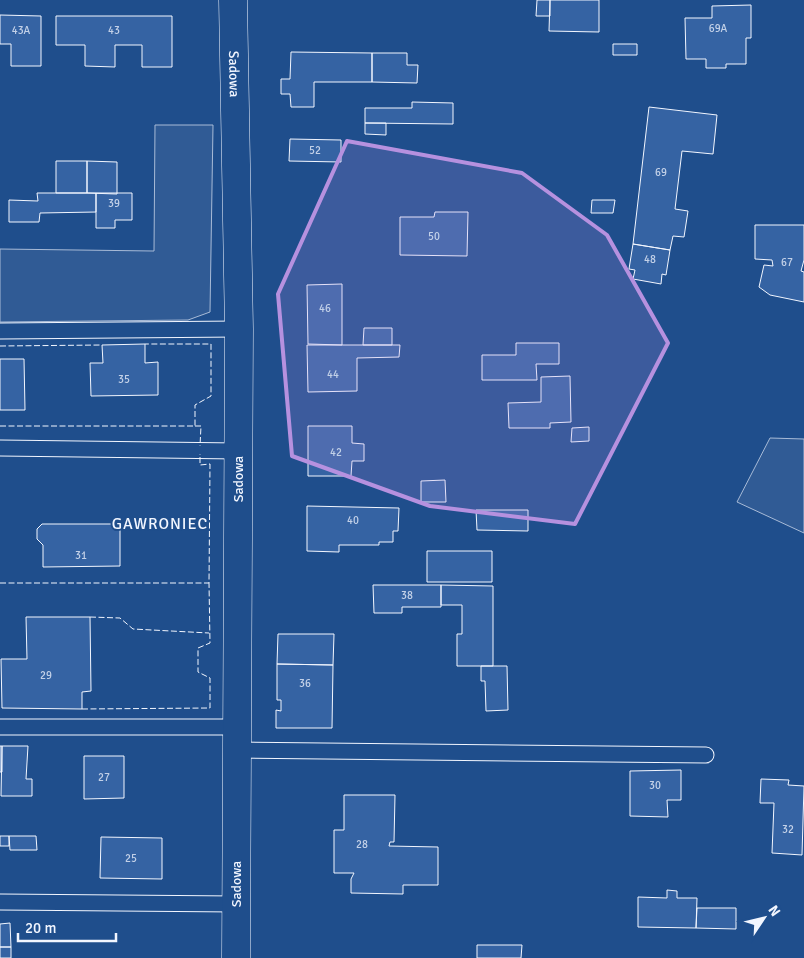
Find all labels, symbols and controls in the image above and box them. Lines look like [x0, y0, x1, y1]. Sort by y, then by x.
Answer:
house number: 69A [709, 22, 728, 35]
house number: 43A [12, 24, 31, 37]
house number: 43 [108, 24, 120, 37]
street label: Sadowa [225, 51, 243, 97]
house number: 52 [309, 144, 321, 157]
house number: 69 [655, 166, 667, 179]
house number: 39 [108, 197, 120, 210]
house number: 50 [428, 230, 440, 243]
house number: 48 [644, 253, 656, 266]
house number: 67 [781, 256, 793, 269]
house number: 46 [319, 302, 331, 315]
house number: 44 [327, 368, 339, 381]
house number: 35 [118, 373, 130, 386]
house number: 42 [330, 446, 342, 459]
street label: Sadowa [230, 456, 247, 502]
district label: GAWRONIEC [112, 514, 208, 534]
house number: 40 [347, 514, 359, 527]
house number: 31 [75, 549, 87, 562]
house number: 38 [401, 589, 413, 602]
house number: 29 [40, 669, 52, 682]
house number: 36 [299, 677, 311, 690]
house number: 27 [98, 771, 110, 784]
house number: 30 [649, 779, 661, 792]
house number: 32 [782, 823, 794, 836]
house number: 28 [356, 838, 368, 851]
house number: 25 [125, 852, 137, 865]
street label: Sadowa [228, 861, 245, 907]
north arrow [739, 893, 789, 943]
text: N [764, 902, 784, 920]
scale bar [18, 910, 115, 942]
text: 20 m [25, 919, 56, 937]

